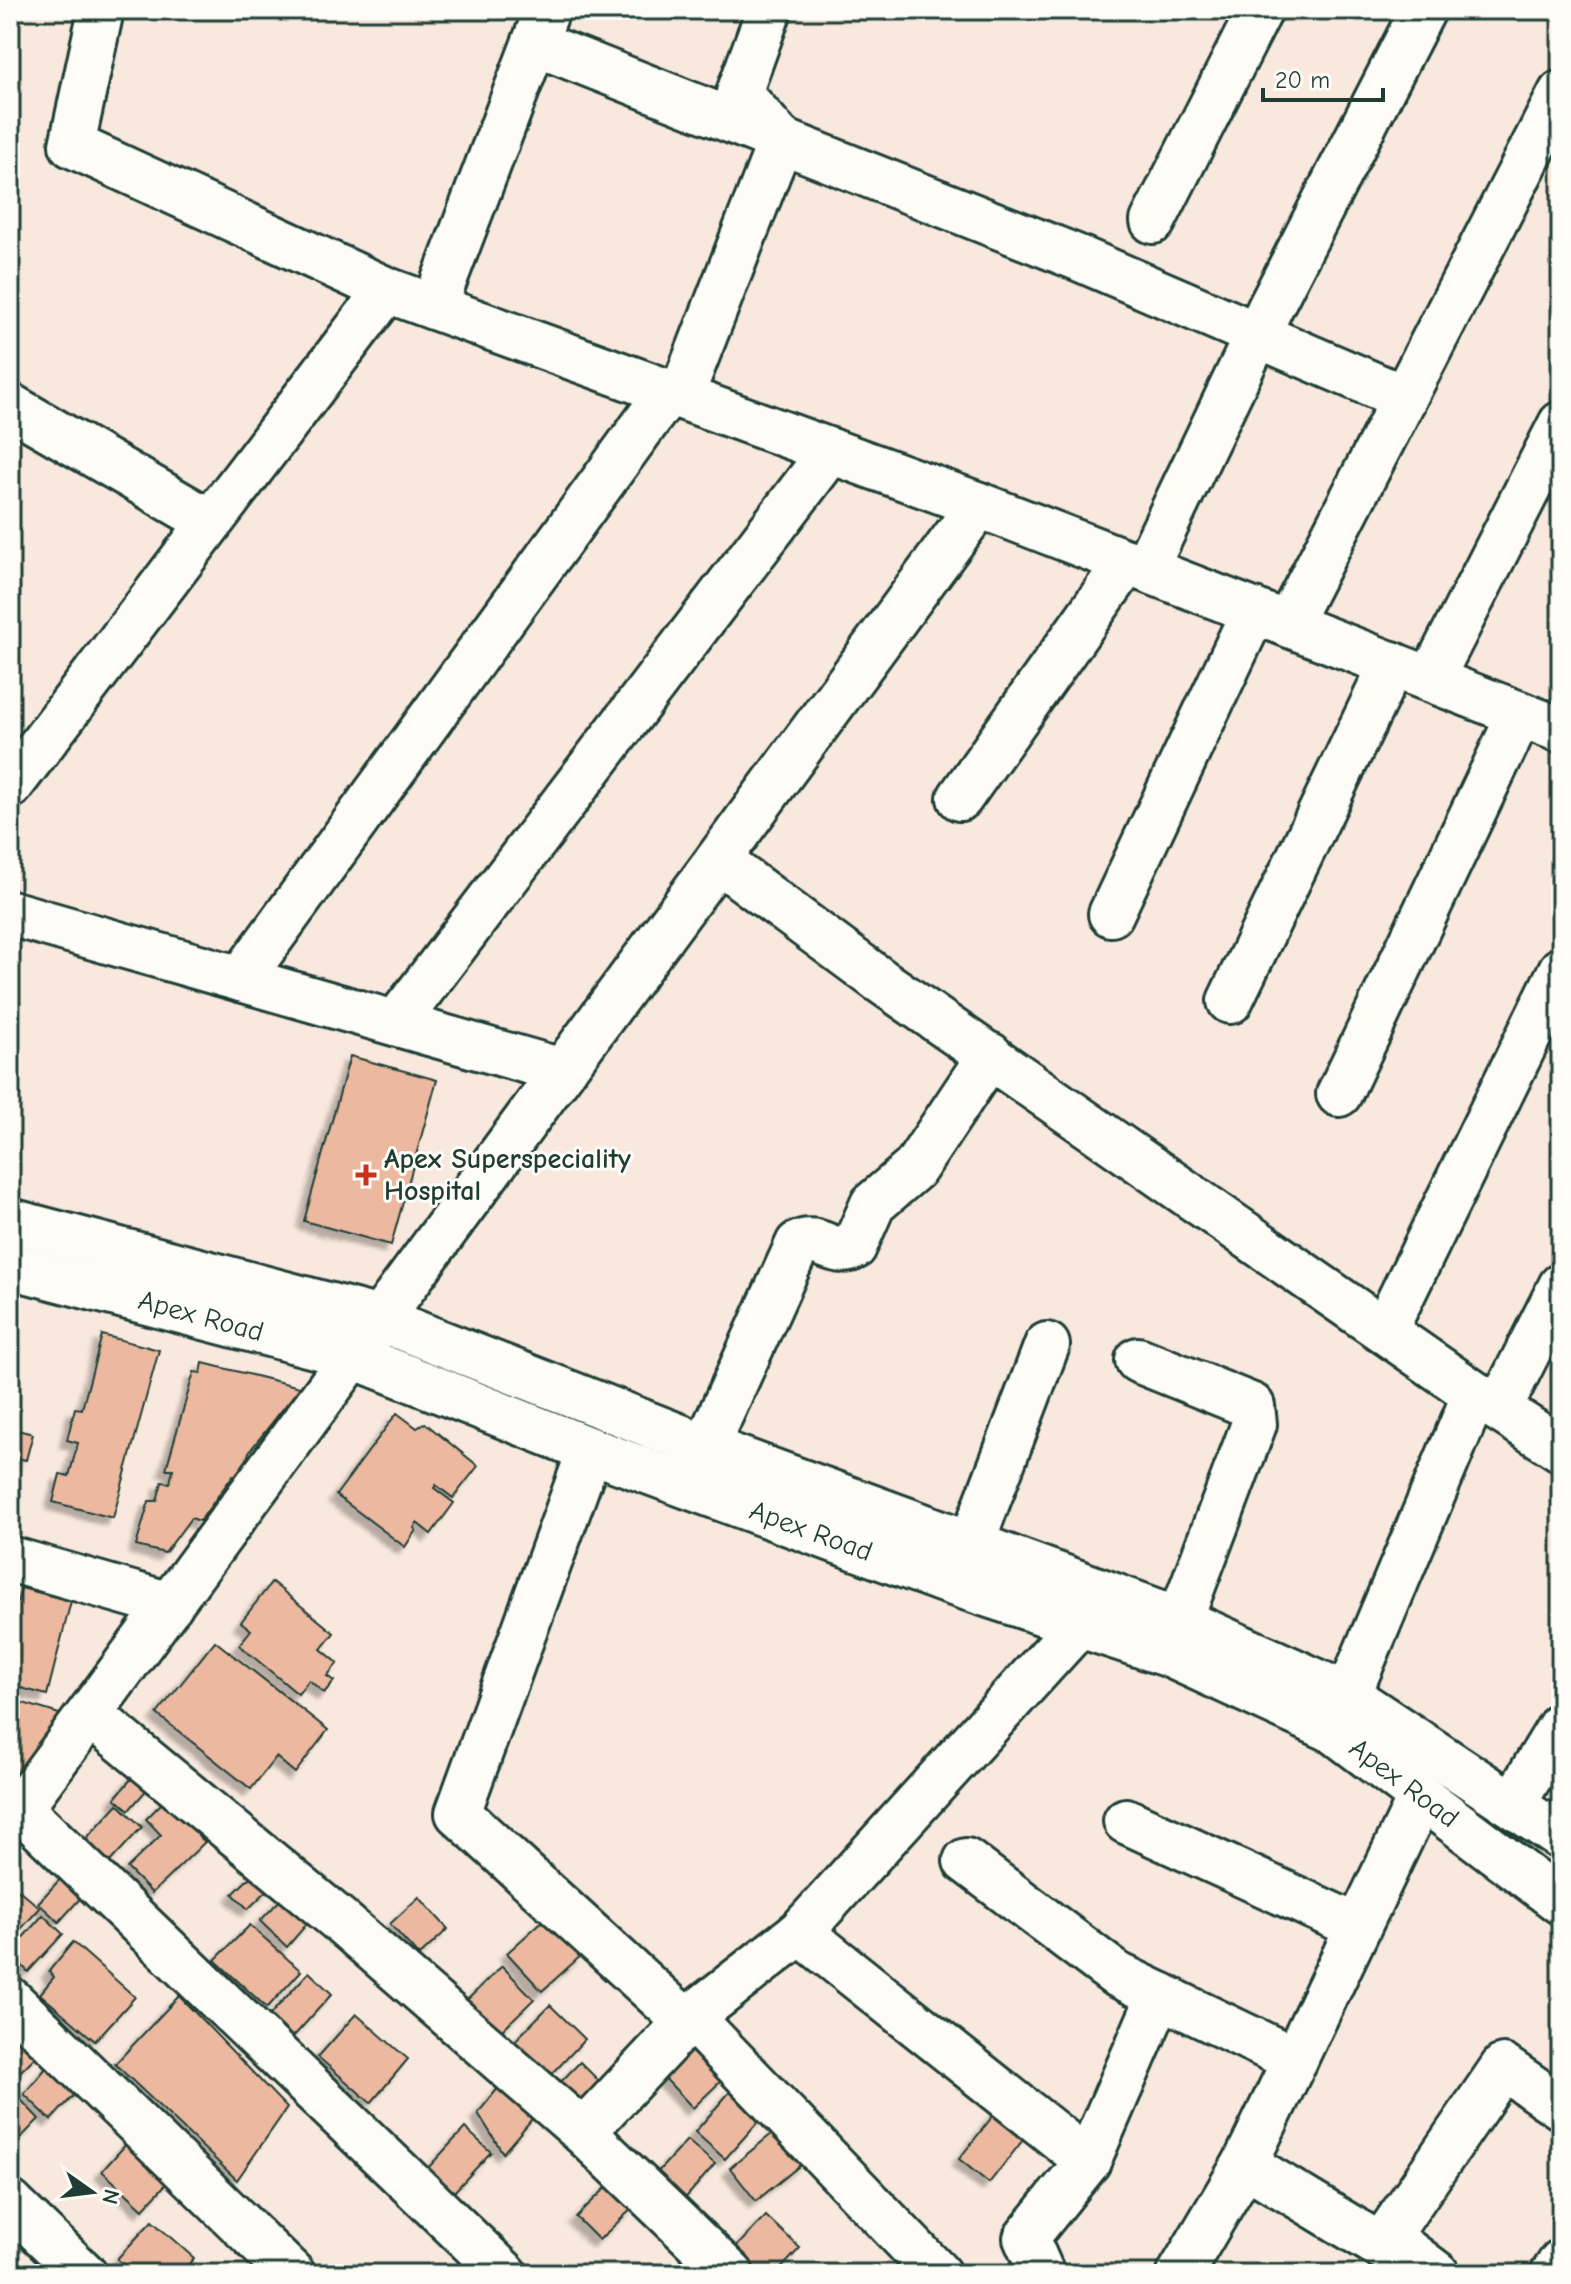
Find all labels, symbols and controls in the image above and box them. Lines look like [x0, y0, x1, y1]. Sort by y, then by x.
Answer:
scale bar [1263, 52, 1383, 102]
text: 20 m [1275, 66, 1330, 94]
place label: Apex Superspeciality Hospital [384, 1143, 631, 1207]
marker: Apex Superspeciality Hospital [355, 1164, 377, 1186]
street label: Apex Road [135, 1284, 267, 1348]
street label: Apex Road [745, 1494, 877, 1568]
street label: Apex Road [1343, 1732, 1465, 1834]
north arrow [52, 2152, 132, 2232]
text: N [96, 2186, 125, 2207]

